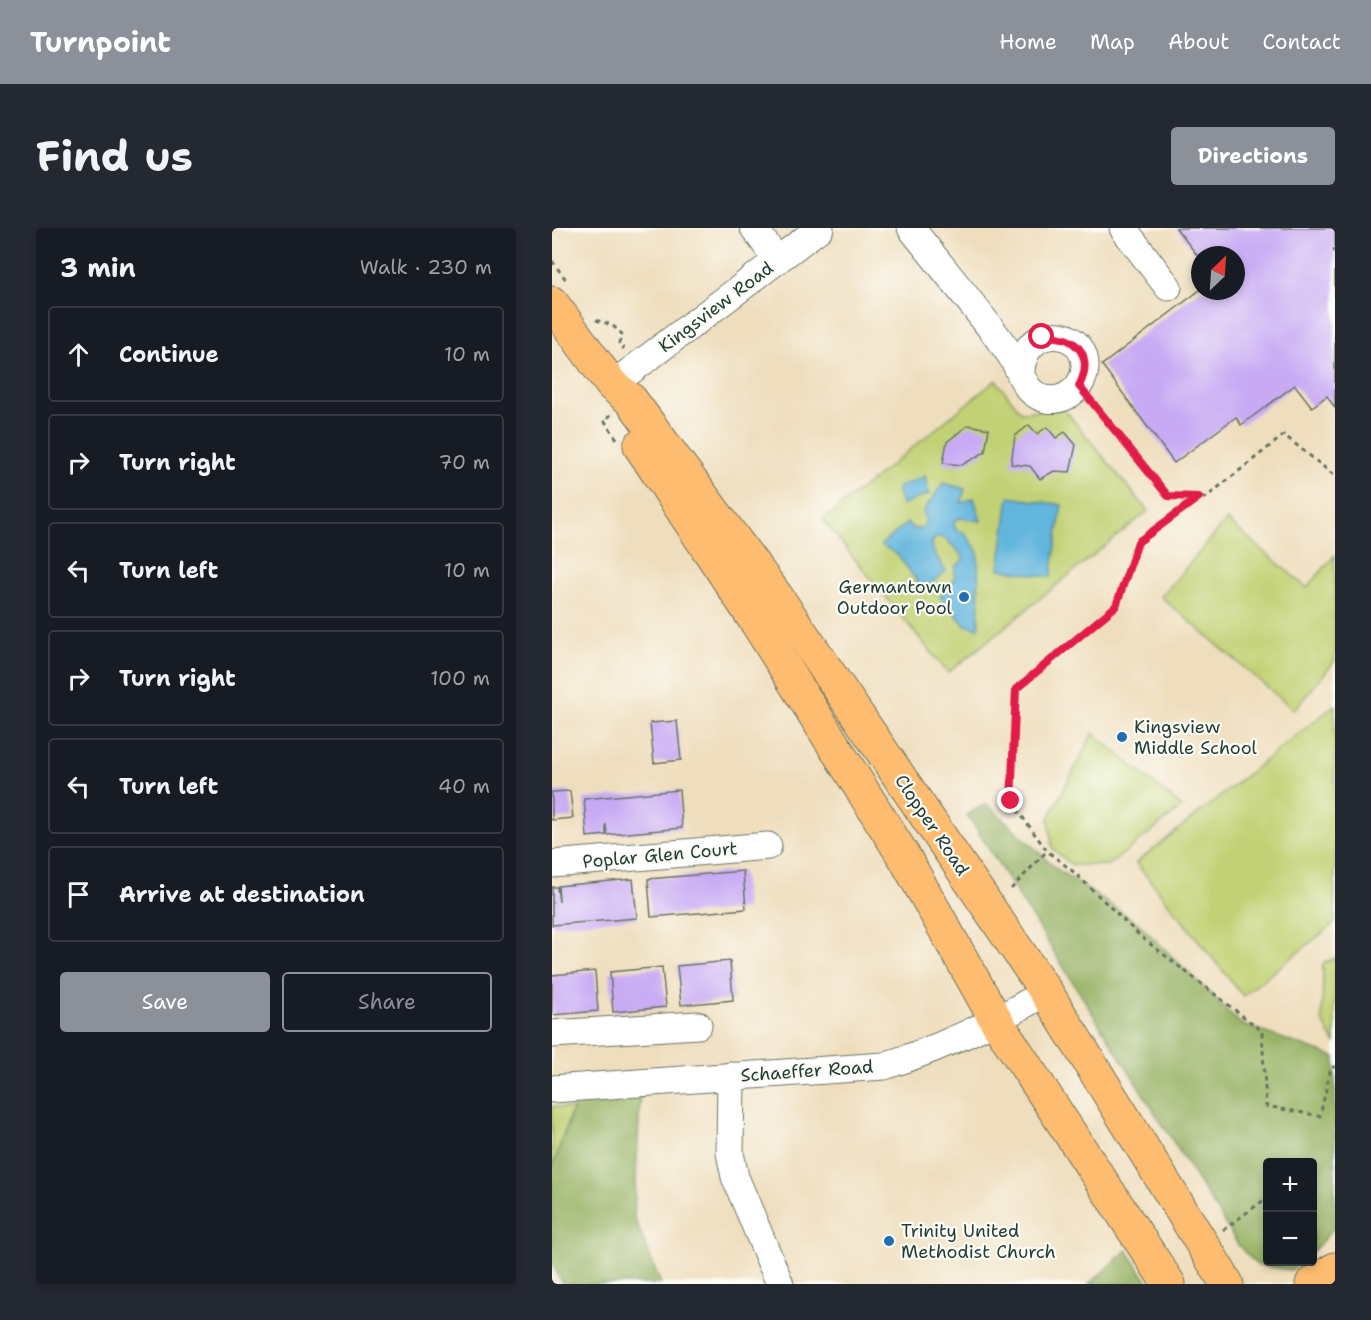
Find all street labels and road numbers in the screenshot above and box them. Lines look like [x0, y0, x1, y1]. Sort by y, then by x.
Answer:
street label: Kingsview Road [654, 256, 778, 358]
street label: Clopper Road [889, 770, 975, 880]
street label: Poplar Glen Court [582, 836, 739, 874]
street label: Schaeffer Road [740, 1054, 874, 1088]

